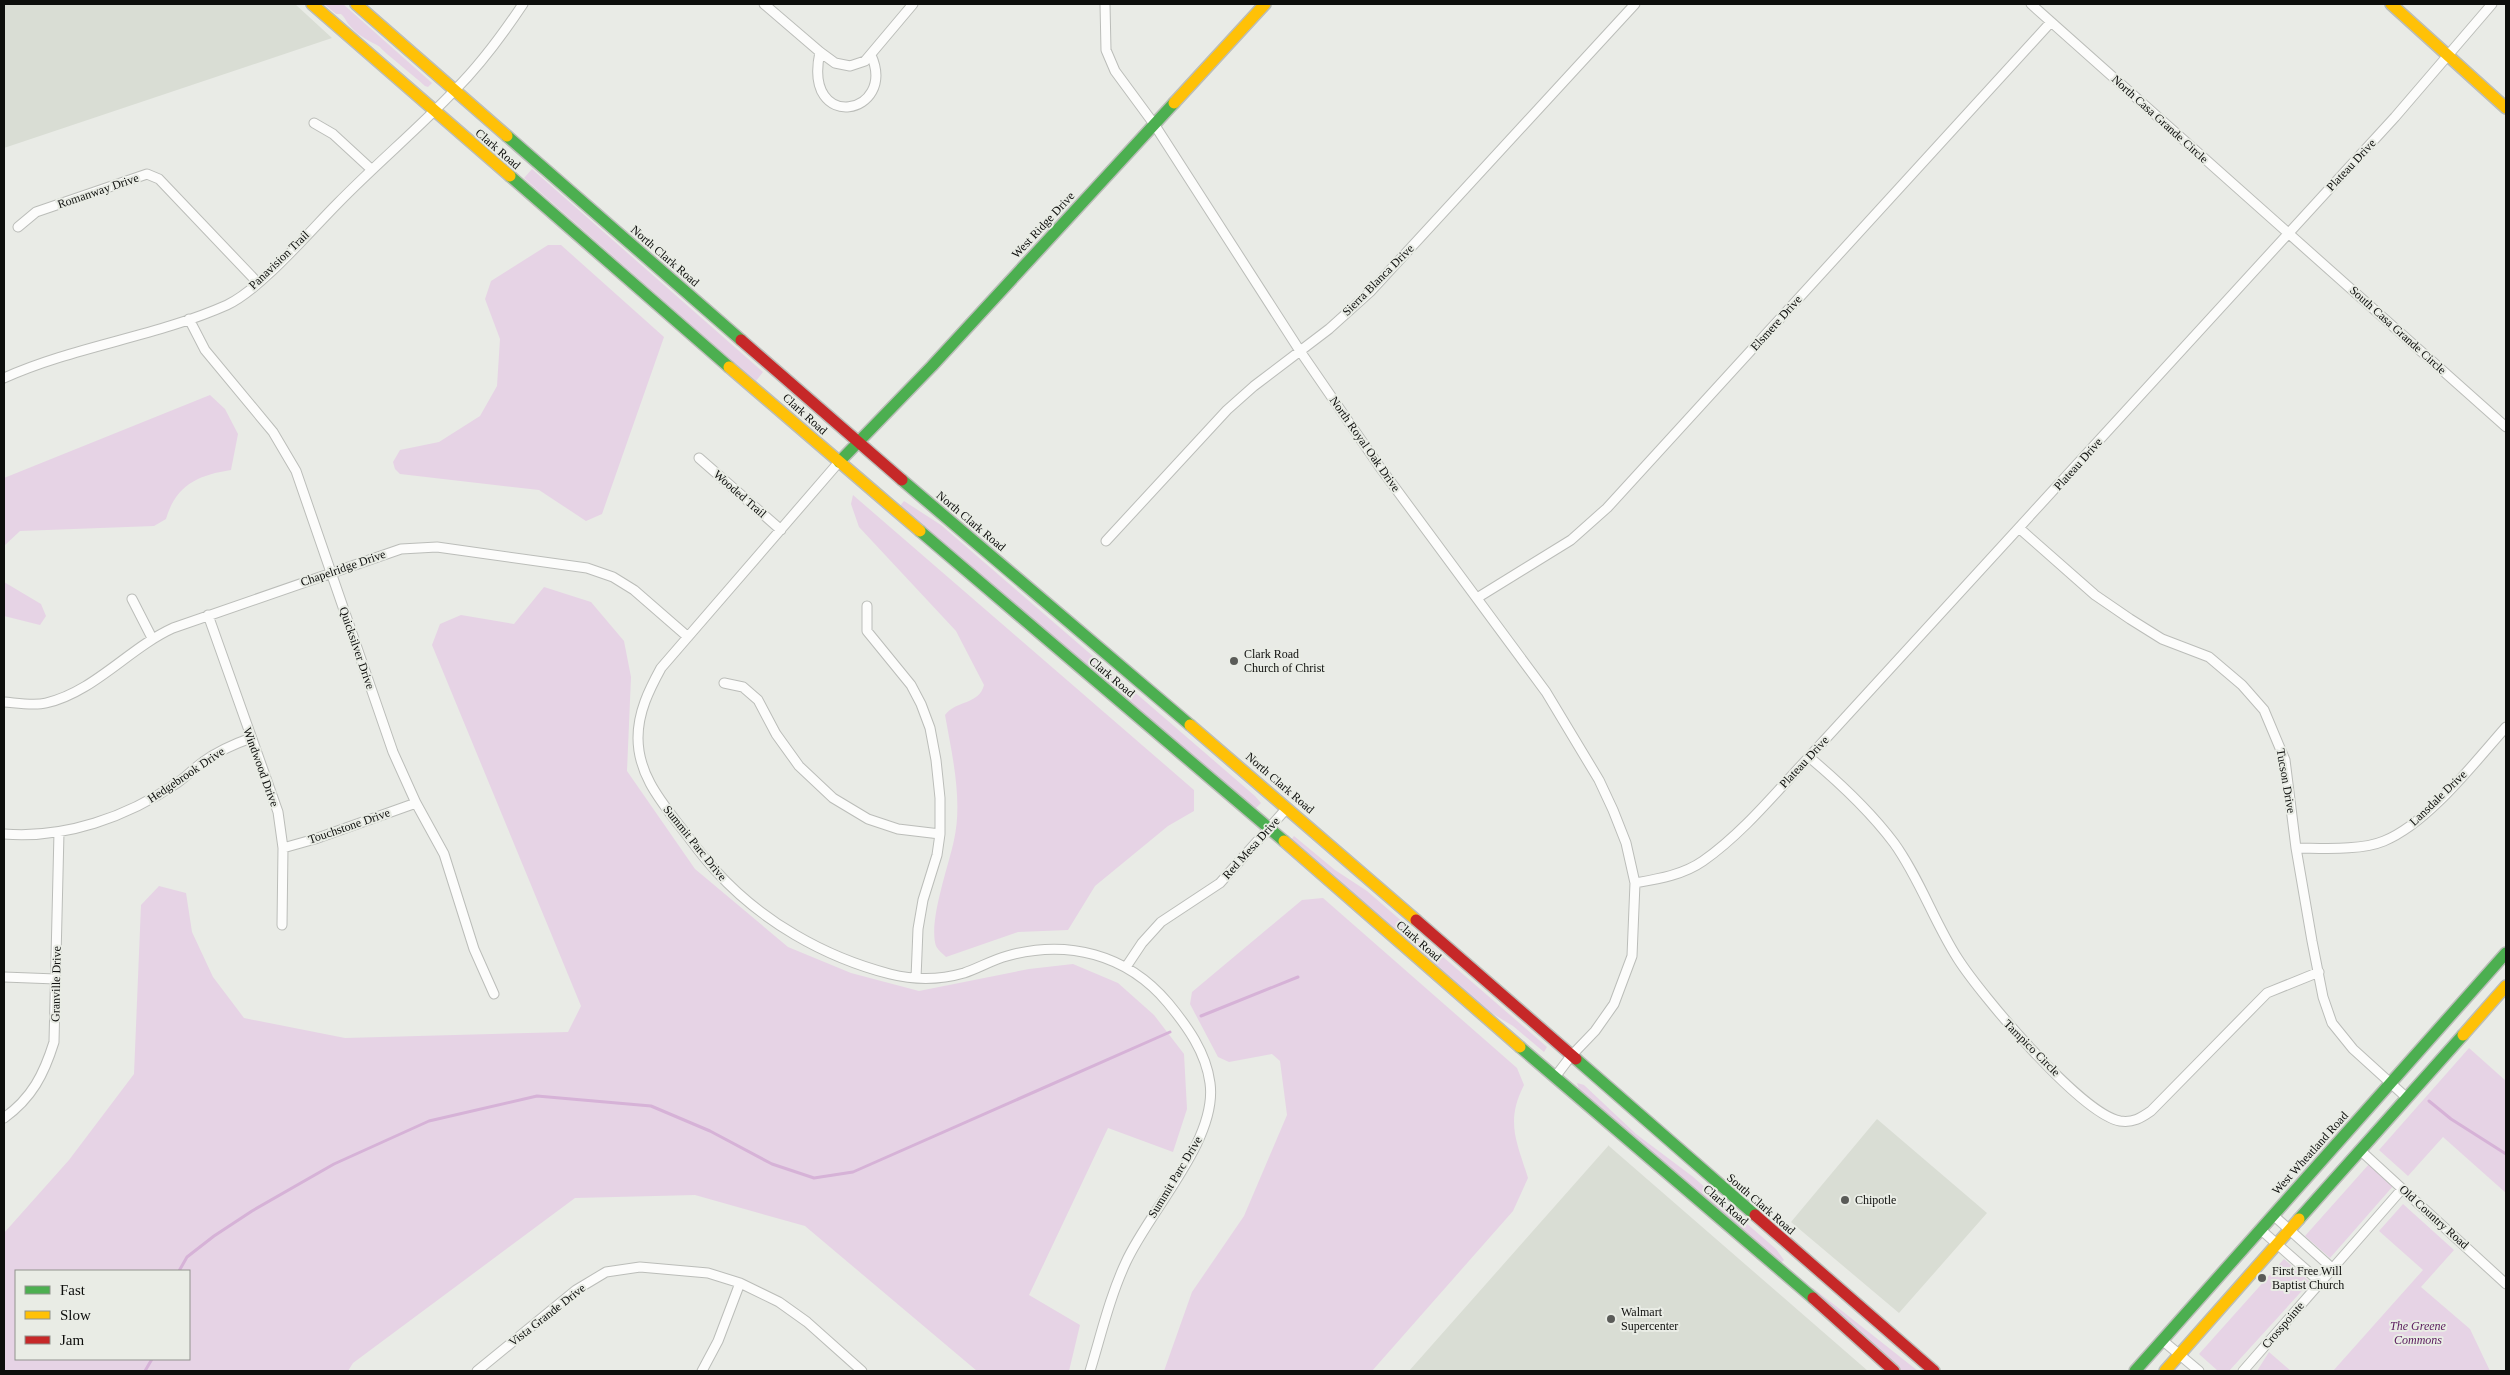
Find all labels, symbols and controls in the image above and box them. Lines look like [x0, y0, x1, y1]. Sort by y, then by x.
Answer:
street label: North Casa Grande Circle [2109, 72, 2211, 166]
street label: Clark Road [473, 126, 523, 172]
street label: Plateau Drive [2323, 136, 2379, 194]
street label: Romanway Drive [56, 171, 140, 211]
street label: West Ridge Drive [1009, 189, 1077, 261]
street label: North Clark Road [628, 223, 702, 289]
street label: Panavision Trail [246, 227, 313, 292]
street label: Sierra Blanca Drive [1339, 241, 1417, 319]
street label: South Casa Grande Circle [2347, 283, 2449, 377]
street label: Elsmere Drive [1747, 292, 1805, 354]
street label: Clark Road [780, 390, 830, 438]
street label: North Royal Oak Drive [1327, 394, 1403, 494]
street label: Plateau Drive [2051, 435, 2105, 493]
street label: Wooded Trail [711, 467, 770, 521]
street label: North Clark Road [934, 488, 1008, 554]
street label: Chapelridge Drive [299, 547, 387, 589]
street label: Quicksilver Drive [336, 605, 378, 691]
place label: Clark Road Church of Christ [1244, 647, 1325, 675]
street label: Clark Road [1086, 654, 1138, 700]
marker: Clark Road Church of Christ [1228, 655, 1240, 667]
street label: Windwood Drive [240, 726, 282, 808]
street label: Plateau Drive [1776, 733, 1832, 791]
street label: Hedgebrook Drive [145, 744, 227, 806]
street label: Tucson Drive [2273, 748, 2299, 814]
street label: North Clark Road [1243, 750, 1317, 816]
street label: Lansdale Drive [2407, 767, 2469, 829]
street label: Summit Parc Drive [660, 803, 730, 883]
street label: Touchstone Drive [306, 805, 392, 847]
street label: Red Mesa Drive [1219, 814, 1283, 882]
street label: Clark Road [1394, 918, 1444, 964]
street label: Granville Drive [48, 946, 64, 1022]
street label: Tampico Circle [2001, 1017, 2063, 1079]
street label: West Wheatland Road [2269, 1109, 2351, 1197]
street label: Summit Parc Drive [1145, 1134, 1205, 1220]
street label: South Clark Road [1724, 1170, 1798, 1238]
street label: Clark Road [1701, 1182, 1751, 1228]
street label: Old Country Road [2396, 1182, 2472, 1252]
place label: Chipotle [1855, 1193, 1896, 1207]
marker: Chipotle [1839, 1194, 1851, 1206]
place label: First Free Will Baptist Church [2272, 1264, 2344, 1292]
legend [15, 1270, 190, 1360]
marker: First Free Will Baptist Church [2256, 1272, 2268, 1284]
street label: Vista Grande Drive [506, 1281, 588, 1349]
text: Fast [60, 1282, 86, 1298]
street label: Crosspointe [2259, 1299, 2307, 1351]
place label: Walmart Supercenter [1621, 1305, 1678, 1333]
text: Slow [60, 1307, 91, 1323]
marker: Walmart Supercenter [1605, 1313, 1617, 1325]
park label: The Greene Commons [2390, 1319, 2447, 1347]
text: Jam [60, 1332, 84, 1348]

